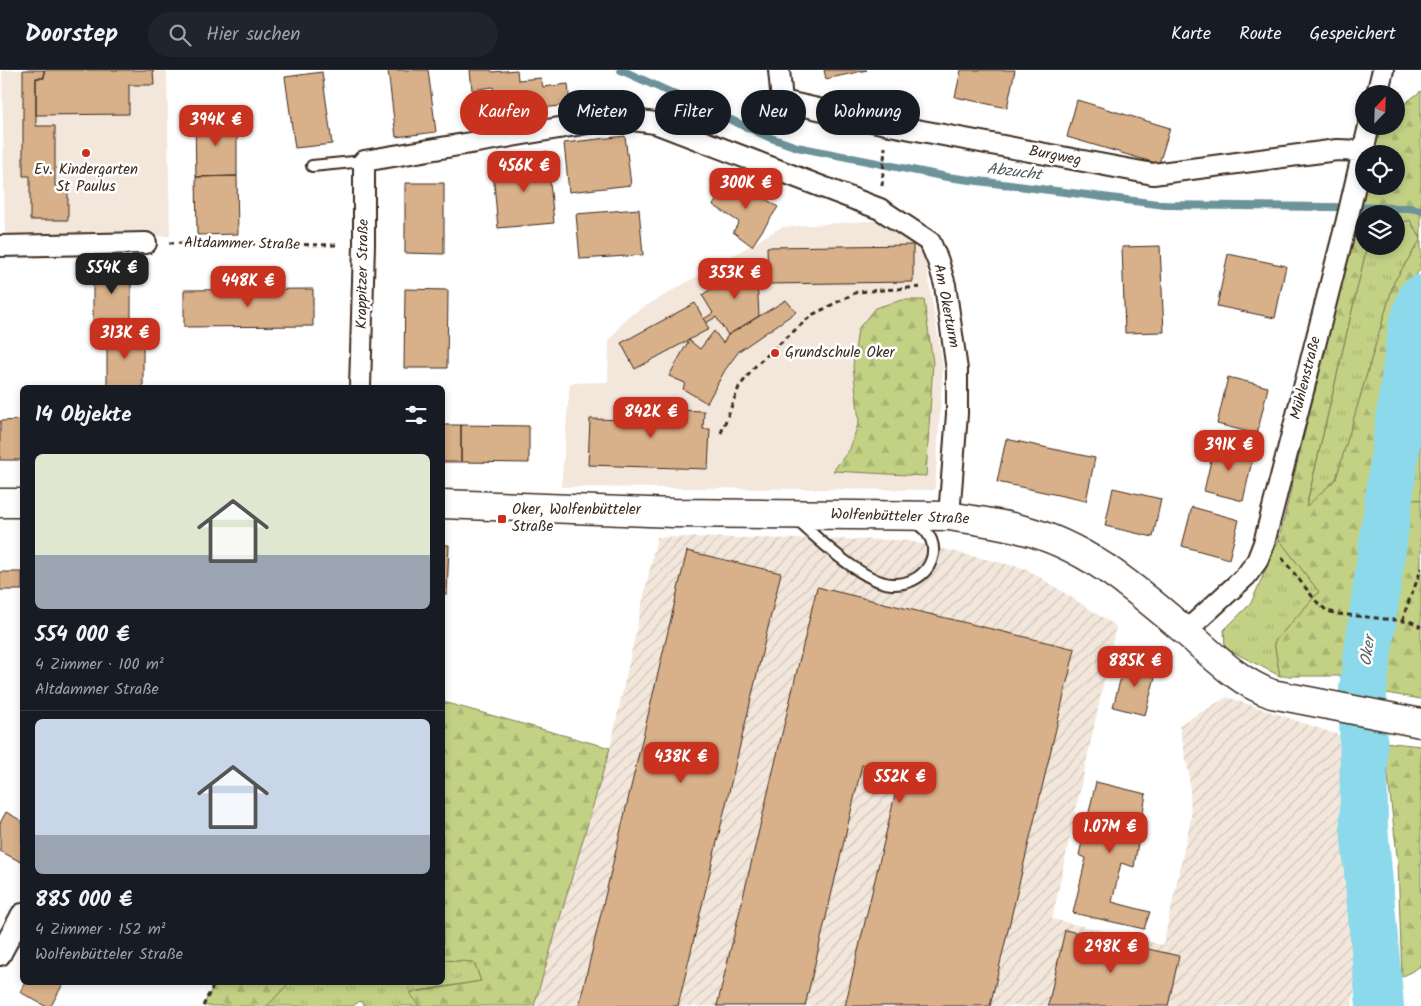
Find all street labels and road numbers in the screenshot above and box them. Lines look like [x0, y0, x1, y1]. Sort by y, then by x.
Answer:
street label: Burgweg [1027, 139, 1083, 173]
street label: Krappitzer Straße [350, 218, 376, 329]
street label: Altdammer Straße [184, 231, 300, 257]
street label: Am Okerturm [926, 262, 966, 350]
street label: Mühlenstraße [1284, 334, 1328, 422]
street label: Wolfenbütteler Straße [830, 503, 970, 531]

